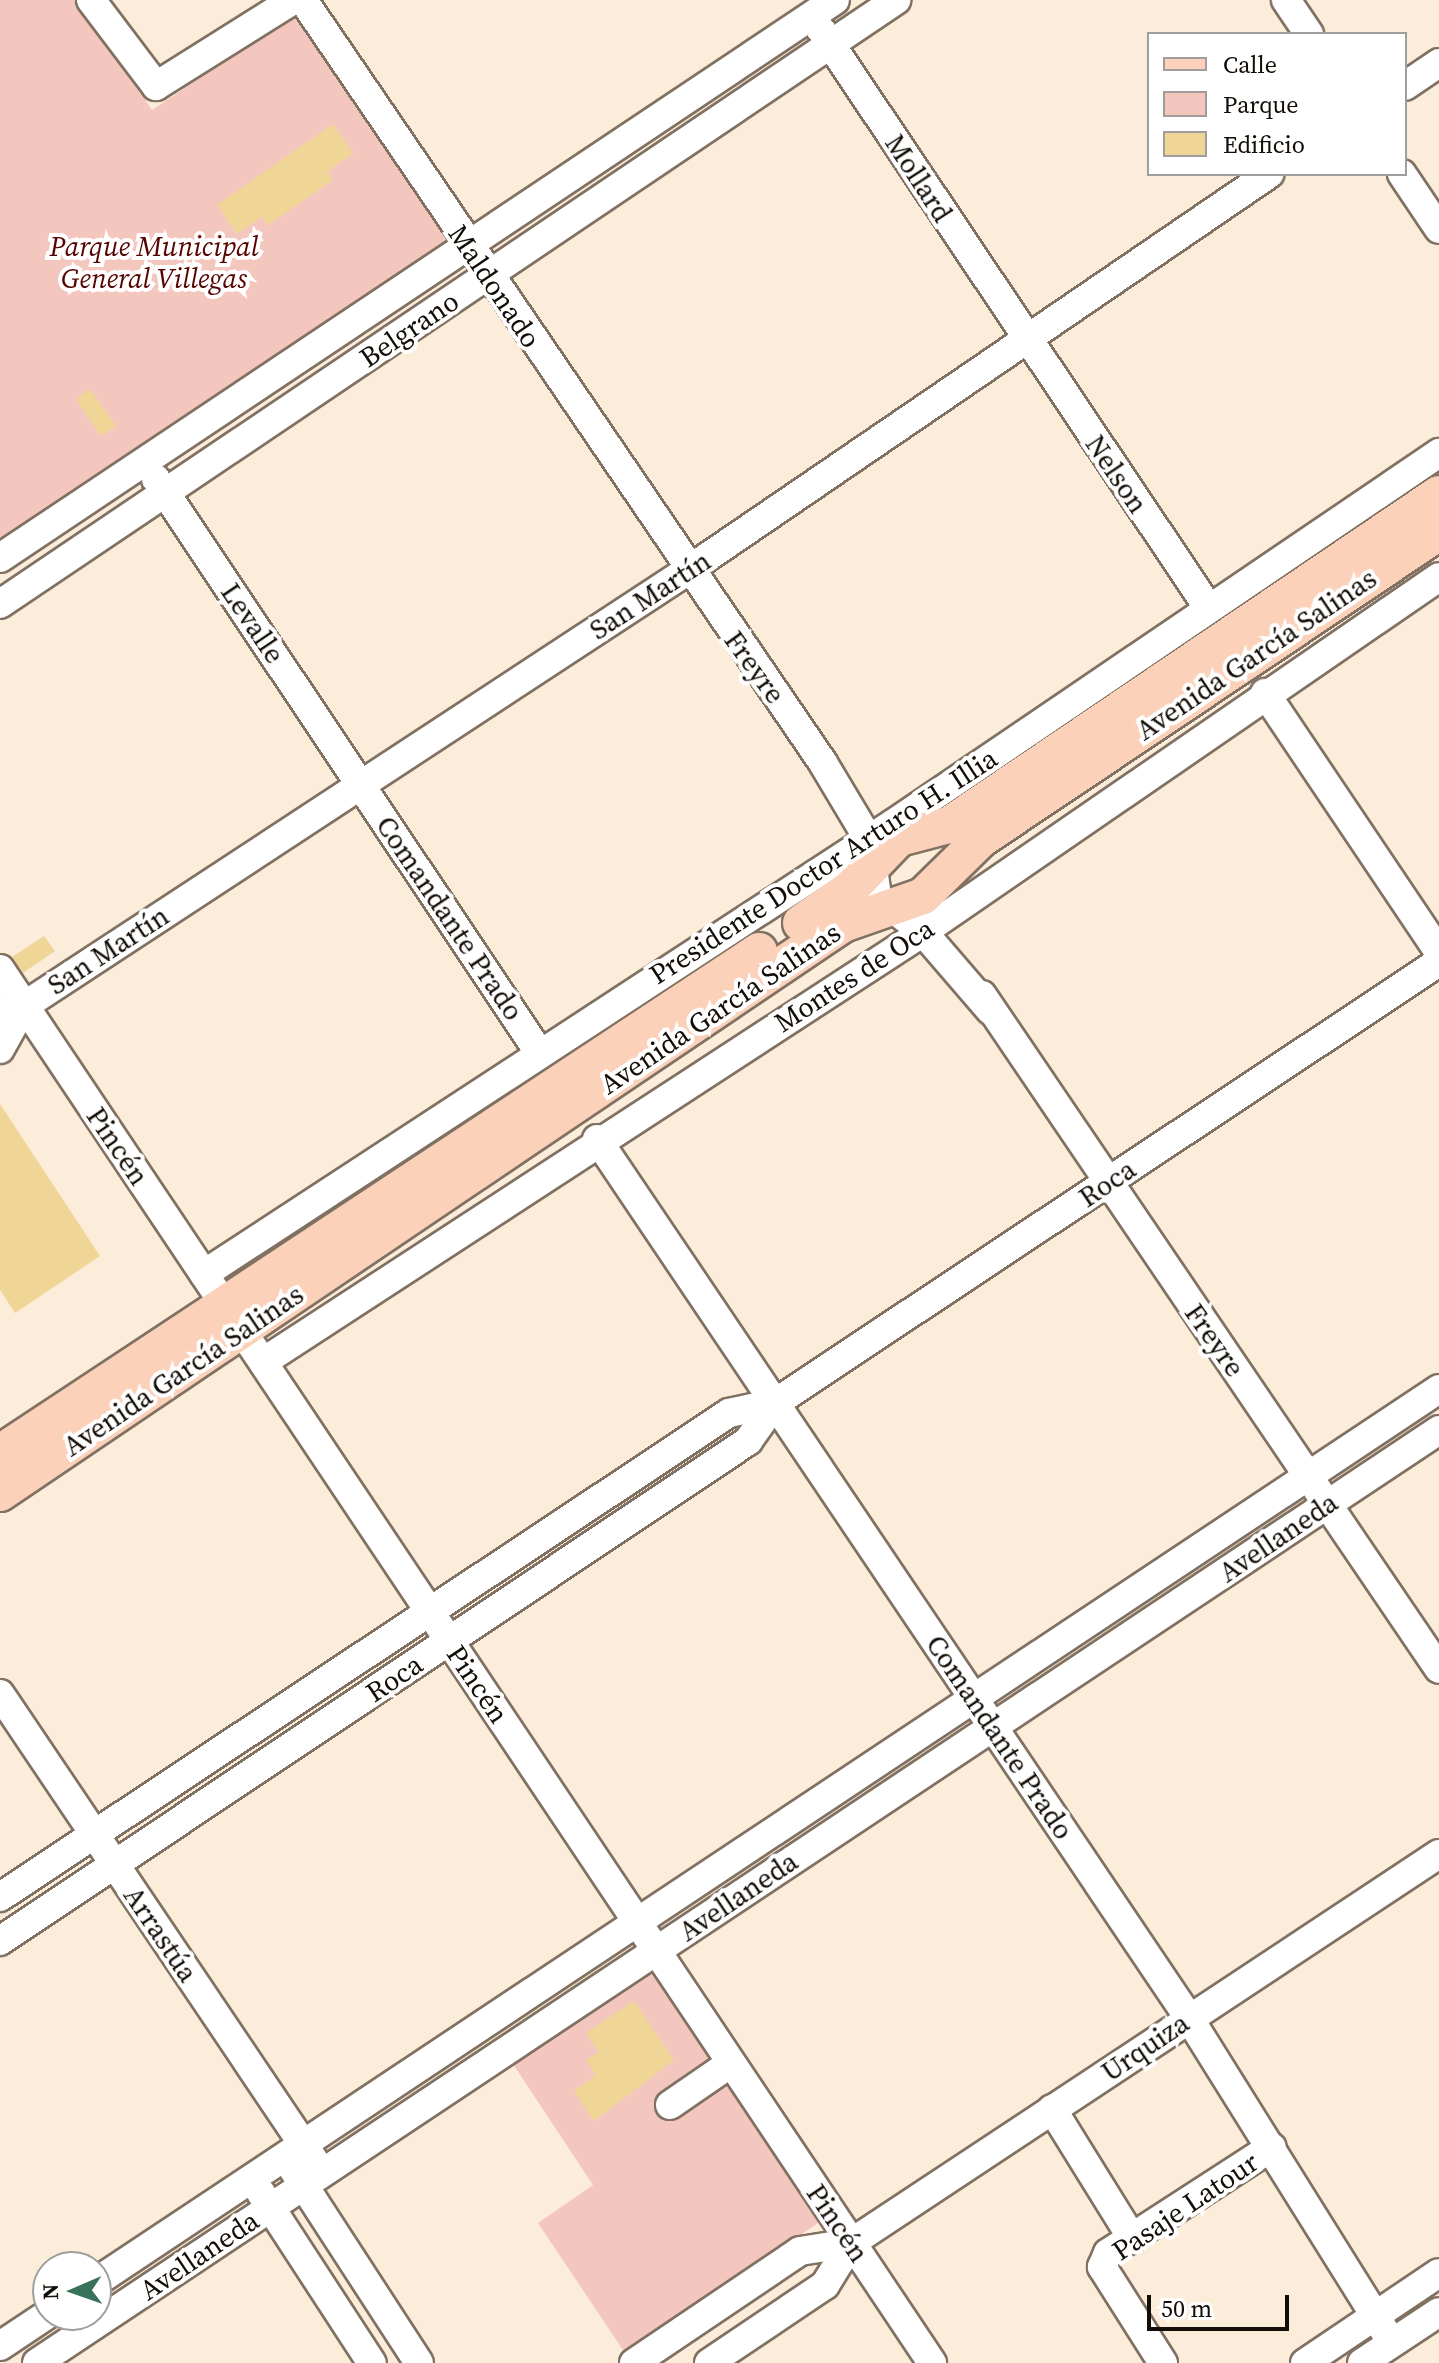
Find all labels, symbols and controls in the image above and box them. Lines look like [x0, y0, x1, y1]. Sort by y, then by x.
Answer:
legend [1147, 32, 1407, 176]
text: Calle [1223, 48, 1277, 81]
text: Parque [1223, 88, 1299, 121]
street label: Mollard [878, 128, 960, 228]
text: Edificio [1223, 128, 1305, 161]
street label: Maldonado [442, 218, 548, 354]
park label: Parque Municipal General Villegas [49, 229, 259, 295]
street label: Belgrano [353, 284, 465, 374]
street label: Nelson [1079, 429, 1155, 519]
street label: San Martín [583, 543, 717, 647]
street label: Avenida García Salinas [1129, 561, 1383, 747]
street label: Levalle [214, 576, 292, 670]
street label: Freyre [717, 624, 793, 710]
street label: Presidente Doctor Arturo H. Illia [643, 741, 1003, 991]
street label: Comandante Prado [369, 810, 531, 1026]
street label: San Martín [41, 898, 175, 1002]
street label: Montes de Oca [768, 911, 940, 1039]
street label: Avenida García Salinas [593, 915, 847, 1101]
street label: Pincén [80, 1101, 156, 1191]
street label: Roca [1072, 1152, 1142, 1214]
street label: Avenida García Salinas [56, 1277, 310, 1463]
street label: Freyre [1178, 1297, 1252, 1383]
street label: Avellaneda [1212, 1485, 1344, 1589]
street label: Comandante Prado [919, 1629, 1081, 1845]
street label: Pincén [440, 1639, 516, 1729]
street label: Roca [359, 1647, 429, 1709]
street label: Avellaneda [672, 1844, 804, 1948]
street label: Arrastúa [117, 1880, 205, 1988]
street label: Urquiza [1095, 2006, 1195, 2088]
street label: Pasaje Latour [1106, 2145, 1264, 2267]
street label: Pincén [800, 2178, 876, 2268]
street label: Avellaneda [133, 2203, 265, 2307]
north arrow [32, 2251, 112, 2331]
scale bar [1151, 2279, 1293, 2329]
text: N [35, 2283, 65, 2300]
text: 50 m [1161, 2292, 1212, 2325]

